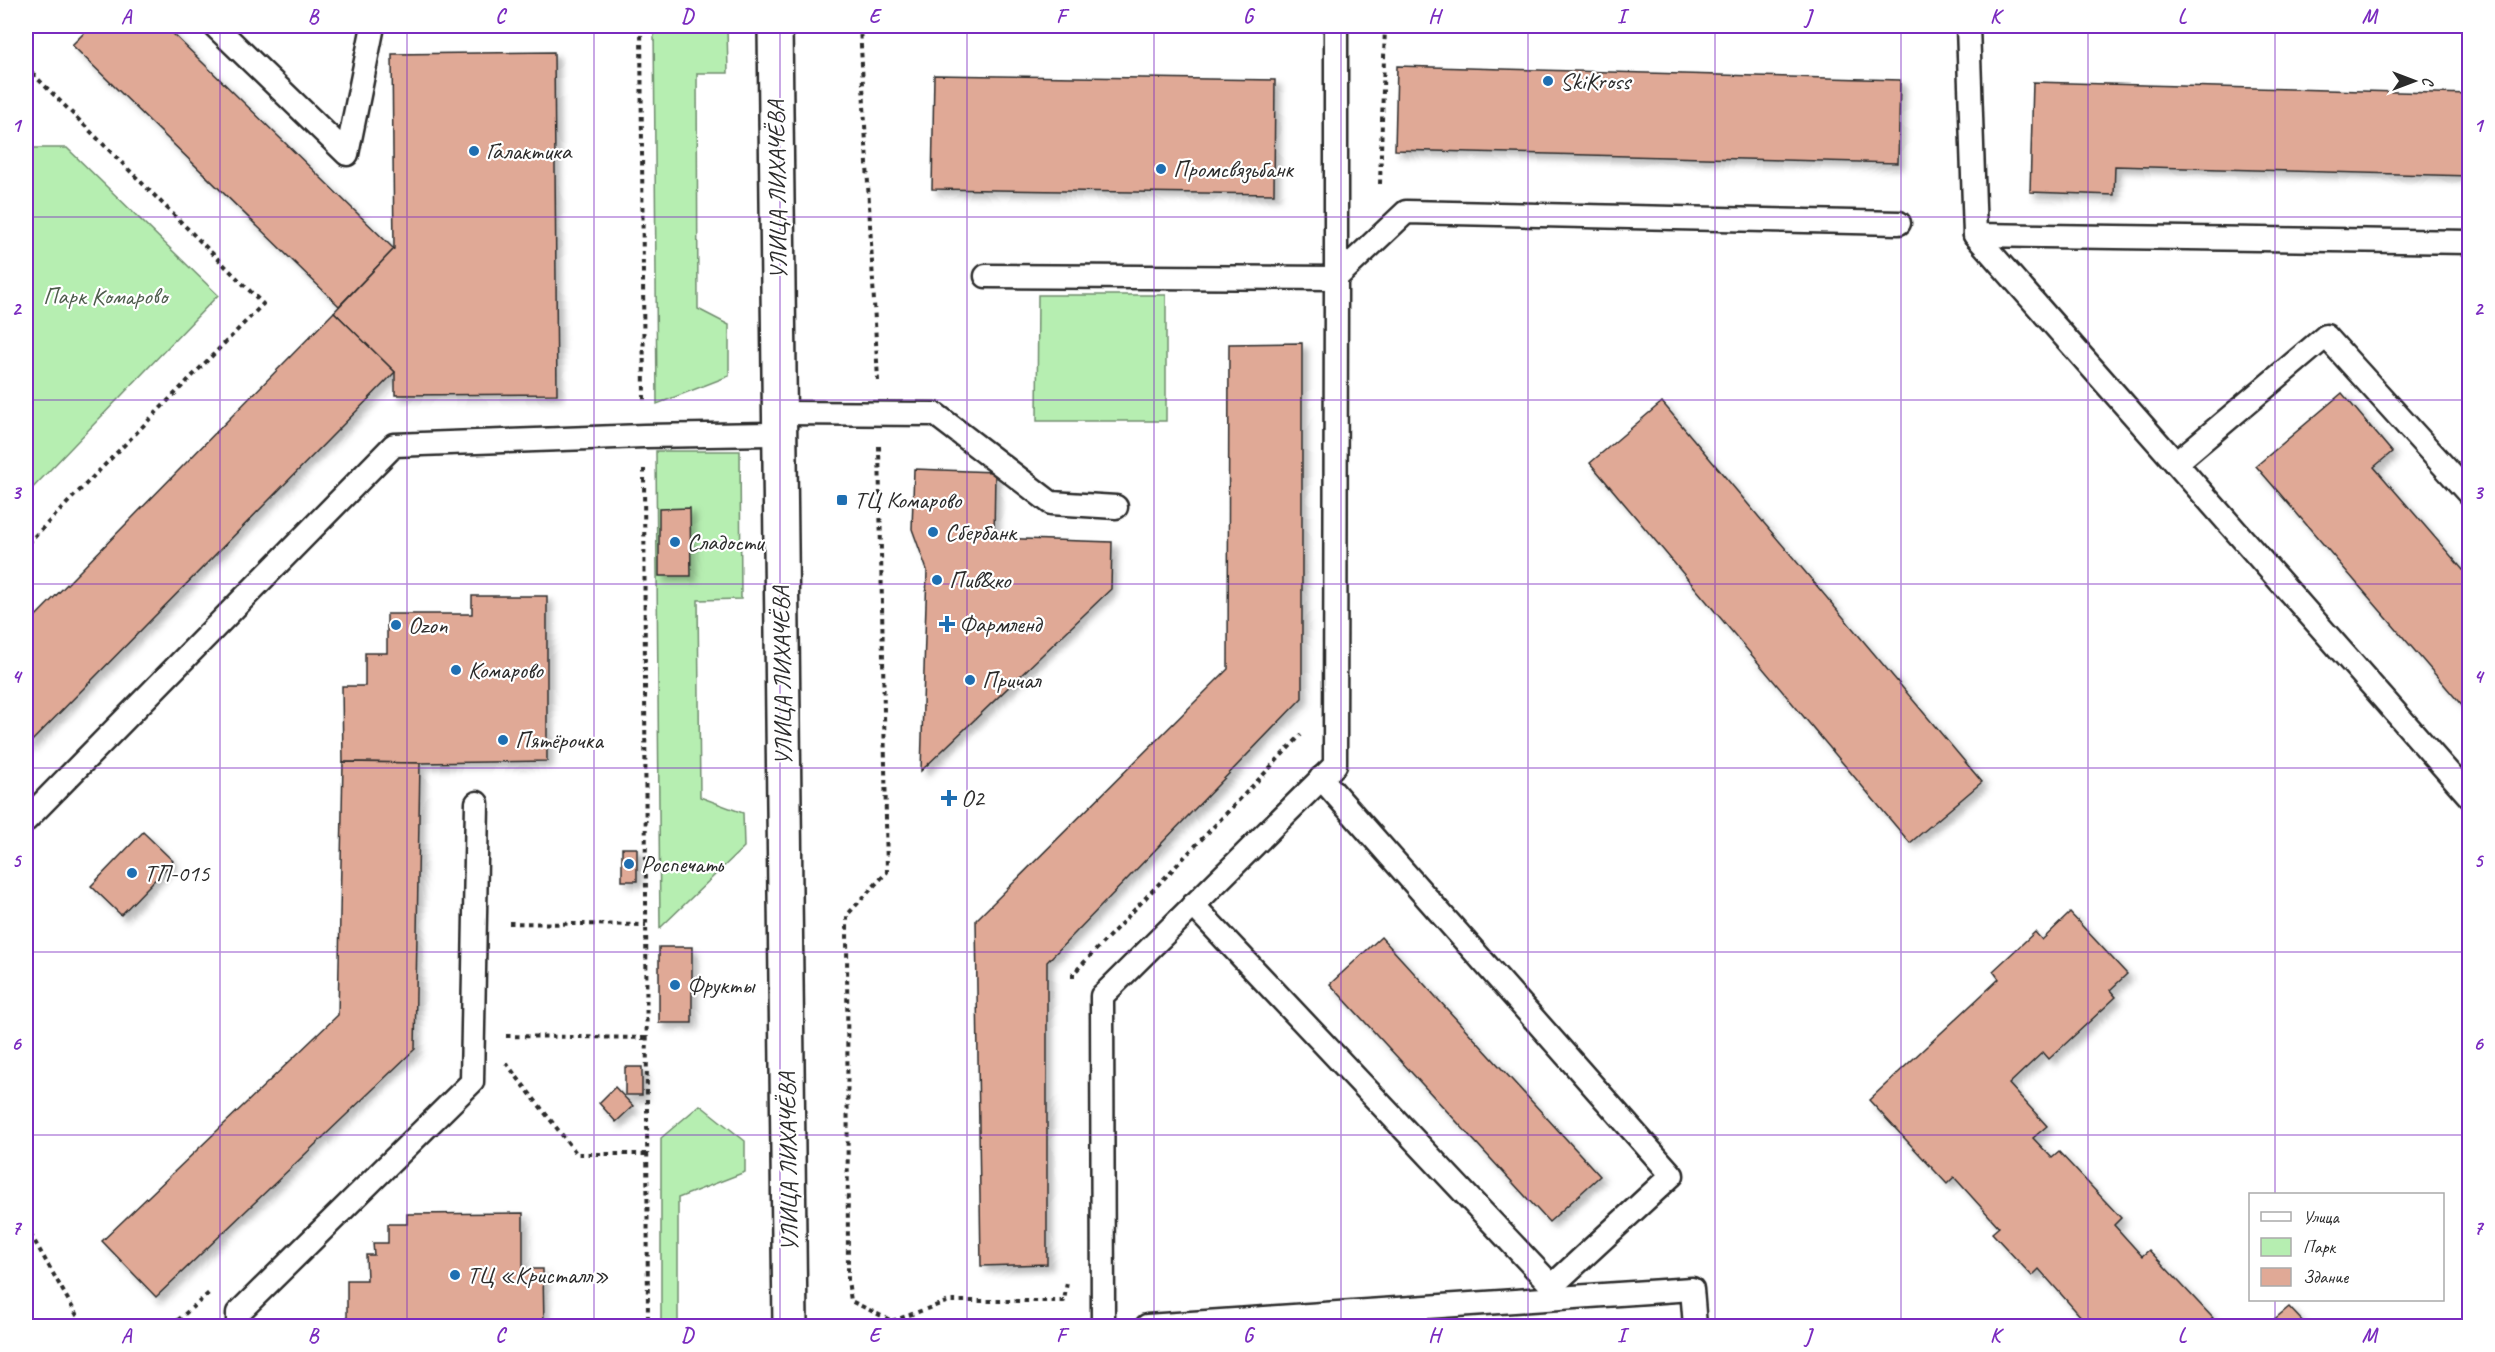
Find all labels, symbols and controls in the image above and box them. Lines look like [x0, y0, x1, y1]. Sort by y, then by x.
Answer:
text: A [121, 4, 133, 29]
text: B [308, 4, 320, 29]
text: C [495, 4, 507, 29]
text: D [681, 4, 695, 29]
text: E [869, 4, 883, 29]
text: F [1056, 4, 1070, 29]
text: G [1243, 4, 1256, 29]
text: H [1428, 4, 1443, 29]
text: I [1617, 4, 1630, 29]
text: J [1803, 4, 1815, 29]
text: K [1990, 4, 2004, 29]
text: L [2178, 4, 2188, 29]
text: M [2362, 4, 2379, 29]
north arrow [2384, 51, 2444, 111]
place label: SkiKross [1560, 66, 1633, 96]
marker: SkiKross [1541, 74, 1555, 88]
text: С [2418, 77, 2438, 87]
street label: УЛИЦА ЛИХАЧЁВА [760, 99, 794, 280]
text: 1 [12, 113, 23, 138]
text: 1 [2474, 113, 2485, 138]
place label: Галактика [486, 136, 573, 166]
marker: Галактика [467, 144, 481, 158]
place label: Промсвязьбанк [1173, 154, 1295, 184]
marker: Промсвязьбанк [1154, 162, 1168, 176]
park label: Парк Комарово [43, 281, 170, 311]
text: 2 [12, 296, 23, 321]
text: 2 [2474, 296, 2485, 321]
text: 3 [12, 480, 23, 505]
text: 3 [2474, 480, 2485, 505]
place label: ТЦ Комарово [854, 485, 963, 515]
marker: ТЦ Комарово [835, 493, 849, 507]
place label: Сбербанк [945, 517, 1018, 547]
marker: Сбербанк [926, 525, 940, 539]
place label: Сладости [687, 527, 766, 557]
marker: Сладости [668, 535, 682, 549]
place label: Пив&ко [949, 565, 1012, 595]
marker: Пив&ко [930, 573, 944, 587]
street label: УЛИЦА ЛИХАЧЁВА [765, 585, 799, 766]
place label: Фармленд [959, 609, 1044, 639]
place label: Ozon [408, 610, 448, 640]
marker: Фармленд [940, 617, 954, 631]
marker: Ozon [389, 618, 403, 632]
place label: Комарово [468, 655, 544, 685]
marker: Комарово [449, 663, 463, 677]
text: 4 [12, 664, 24, 689]
text: 4 [2474, 664, 2486, 689]
place label: Причал [982, 665, 1043, 695]
marker: Причал [963, 673, 977, 687]
place label: Пятёрочка [515, 725, 604, 755]
marker: Пятёрочка [496, 733, 510, 747]
place label: O2 [961, 783, 986, 813]
marker: O2 [942, 791, 956, 805]
text: 5 [12, 848, 23, 873]
text: 5 [2474, 848, 2485, 873]
place label: Роспечать [641, 849, 724, 879]
marker: Роспечать [622, 857, 636, 871]
place label: ТП-015 [144, 858, 211, 888]
marker: ТП-015 [125, 866, 139, 880]
place label: Фрукты [687, 970, 756, 1000]
marker: Фрукты [668, 978, 682, 992]
text: 6 [11, 1031, 22, 1056]
text: 6 [2473, 1031, 2484, 1056]
street label: УЛИЦА ЛИХАЧЁВА [771, 1071, 805, 1252]
legend [2249, 1193, 2444, 1301]
text: Улица [2303, 1206, 2340, 1228]
text: 7 [12, 1215, 23, 1240]
text: 7 [2474, 1215, 2485, 1240]
text: Парк [2303, 1236, 2337, 1258]
place label: ТЦ «Кристалл» [467, 1260, 609, 1290]
text: Здание [2303, 1266, 2349, 1288]
marker: ТЦ «Кристалл» [448, 1268, 462, 1282]
text: A [121, 1323, 133, 1348]
text: B [308, 1323, 320, 1348]
text: C [495, 1323, 507, 1348]
text: D [681, 1323, 695, 1348]
text: E [869, 1323, 883, 1348]
text: F [1056, 1323, 1070, 1348]
text: G [1243, 1323, 1256, 1348]
text: H [1428, 1323, 1443, 1348]
text: I [1617, 1323, 1630, 1348]
text: J [1803, 1323, 1815, 1348]
text: K [1990, 1323, 2004, 1348]
text: L [2178, 1323, 2188, 1348]
text: M [2362, 1323, 2379, 1348]

